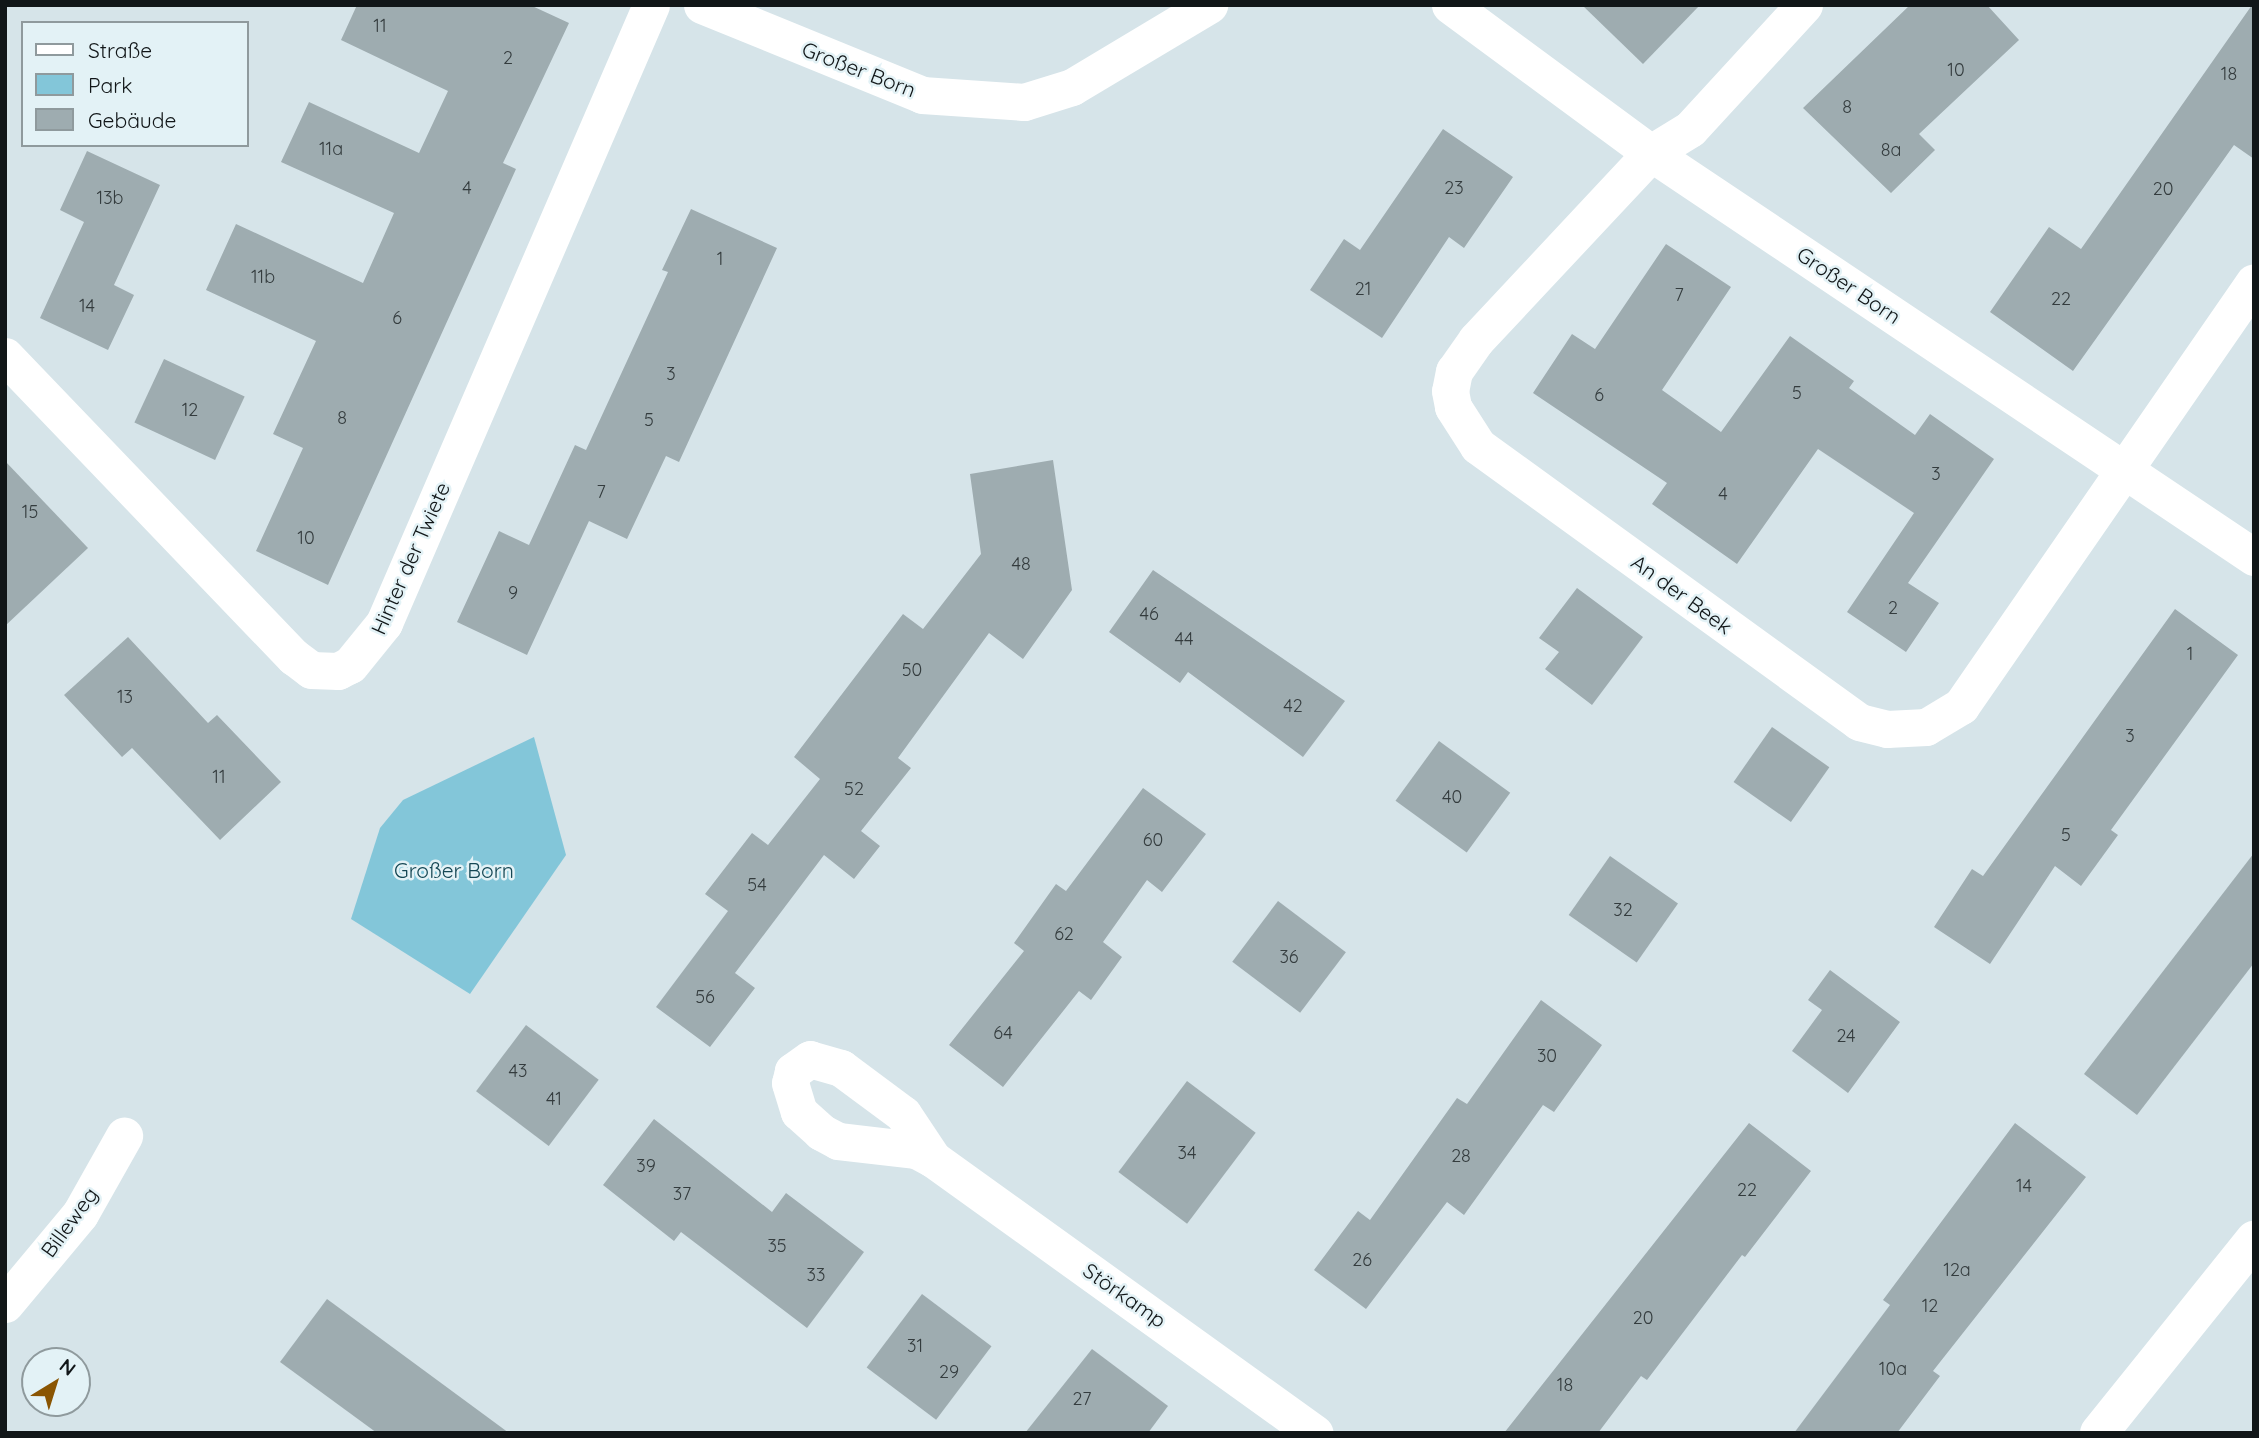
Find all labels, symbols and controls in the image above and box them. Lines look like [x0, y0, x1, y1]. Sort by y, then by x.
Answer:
house number: 11 [373, 15, 387, 37]
legend [21, 21, 248, 147]
street label: Großer Born [799, 36, 919, 102]
text: Straße [88, 37, 152, 63]
house number: 2 [503, 47, 513, 69]
house number: 10 [1947, 59, 1965, 81]
house number: 18 [2221, 63, 2237, 85]
text: Park [88, 72, 132, 98]
house number: 8 [1842, 96, 1852, 118]
text: Gebäude [88, 107, 176, 133]
house number: 11a [319, 138, 343, 160]
house number: 8a [1881, 139, 1901, 161]
house number: 4 [462, 177, 472, 199]
house number: 23 [1444, 177, 1464, 199]
house number: 20 [2153, 178, 2173, 200]
house number: 13b [97, 187, 123, 209]
street label: Großer Born [1792, 241, 1906, 329]
house number: 1 [717, 248, 723, 270]
house number: 11b [251, 266, 275, 288]
house number: 21 [1355, 278, 1371, 300]
house number: 7 [1674, 284, 1684, 306]
house number: 22 [2051, 288, 2071, 310]
house number: 14 [79, 295, 95, 317]
house number: 6 [392, 307, 402, 329]
house number: 3 [666, 363, 676, 385]
house number: 5 [1792, 382, 1802, 404]
house number: 6 [1594, 384, 1604, 406]
house number: 12 [182, 399, 198, 421]
house number: 8 [337, 407, 347, 429]
house number: 5 [644, 409, 654, 431]
house number: 3 [1931, 463, 1941, 485]
street label: Hinter der Twiete [365, 478, 455, 638]
house number: 7 [596, 481, 606, 503]
house number: 4 [1718, 483, 1728, 505]
house number: 15 [22, 501, 38, 523]
house number: 10 [297, 527, 315, 549]
street label: An der Beek [1627, 549, 1737, 639]
house number: 48 [1011, 553, 1031, 575]
house number: 9 [508, 582, 518, 604]
house number: 2 [1888, 597, 1898, 619]
house number: 46 [1139, 603, 1159, 625]
house number: 44 [1175, 628, 1193, 650]
house number: 1 [2187, 643, 2193, 665]
house number: 50 [902, 659, 922, 681]
house number: 13 [117, 686, 133, 708]
house number: 42 [1283, 695, 1303, 717]
house number: 3 [2125, 725, 2135, 747]
house number: 11 [212, 766, 226, 788]
house number: 52 [844, 778, 864, 800]
house number: 40 [1442, 786, 1462, 808]
house number: 5 [2061, 824, 2071, 846]
house number: 60 [1143, 829, 1163, 851]
park label: Großer Born [394, 857, 514, 883]
house number: 54 [747, 874, 767, 896]
house number: 32 [1613, 899, 1633, 921]
house number: 62 [1054, 923, 1074, 945]
house number: 36 [1279, 946, 1299, 968]
house number: 56 [695, 986, 715, 1008]
house number: 64 [993, 1022, 1013, 1044]
house number: 24 [1836, 1025, 1856, 1047]
house number: 30 [1537, 1045, 1557, 1067]
house number: 43 [509, 1060, 527, 1082]
house number: 41 [546, 1088, 562, 1110]
house number: 34 [1178, 1142, 1196, 1164]
house number: 28 [1451, 1145, 1471, 1167]
house number: 39 [636, 1155, 656, 1177]
house number: 14 [2016, 1175, 2032, 1197]
house number: 22 [1737, 1179, 1757, 1201]
street label: Billeweg [35, 1182, 103, 1262]
house number: 37 [673, 1183, 691, 1205]
house number: 35 [767, 1235, 787, 1257]
house number: 26 [1352, 1249, 1372, 1271]
street label: Störkamp [1079, 1257, 1171, 1333]
house number: 12a [1943, 1259, 1971, 1281]
house number: 33 [807, 1264, 825, 1286]
house number: 12 [1922, 1295, 1938, 1317]
house number: 20 [1633, 1307, 1653, 1329]
house number: 31 [907, 1335, 923, 1357]
north arrow [21, 1347, 91, 1417]
text: N [55, 1353, 81, 1381]
house number: 10a [1879, 1358, 1907, 1380]
house number: 29 [939, 1361, 959, 1383]
house number: 18 [1557, 1374, 1573, 1396]
house number: 27 [1073, 1388, 1091, 1410]

